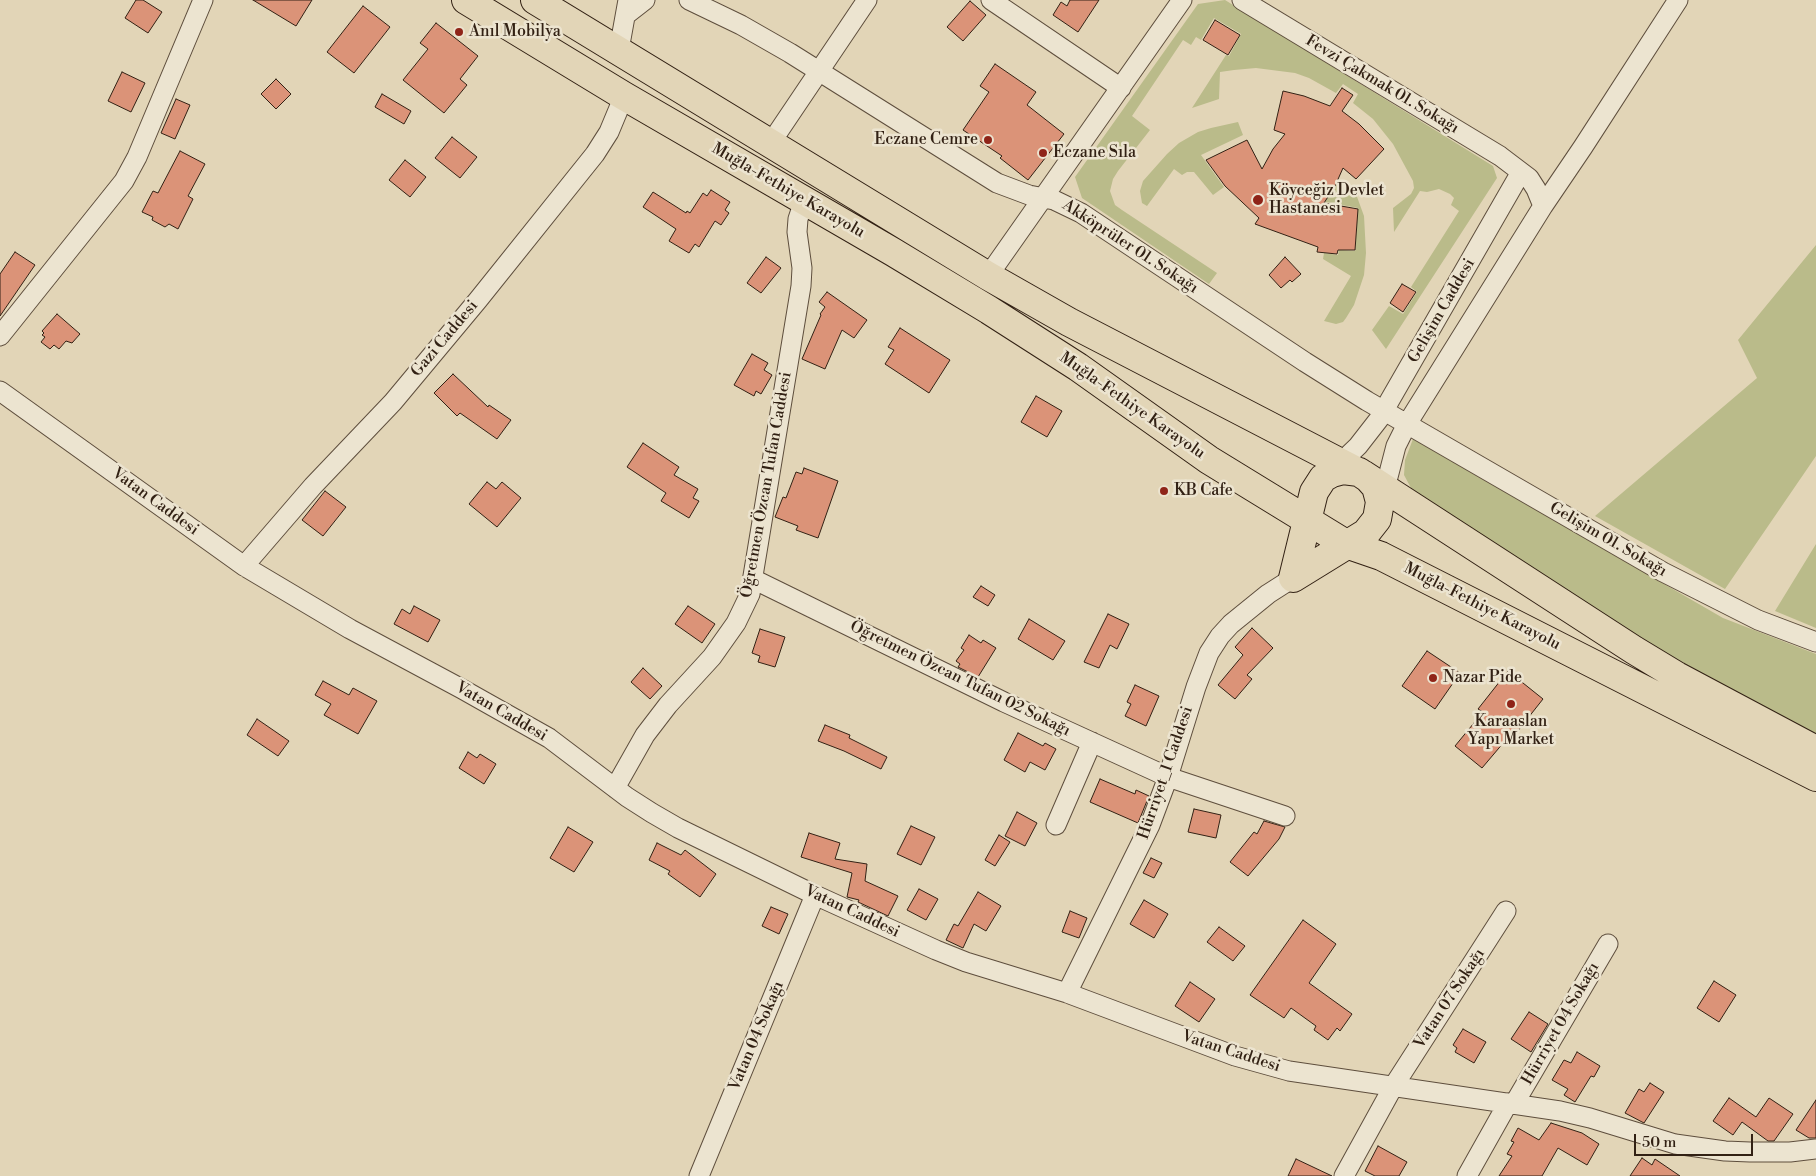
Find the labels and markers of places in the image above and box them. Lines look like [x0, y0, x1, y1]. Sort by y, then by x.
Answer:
place label: Anıl Mobilya [469, 22, 561, 42]
marker: Anıl Mobilya [453, 26, 465, 38]
place label: Eczane Cemre [874, 130, 978, 150]
marker: Eczane Cemre [982, 134, 994, 146]
place label: Eczane Sıla [1053, 143, 1136, 163]
marker: Eczane Sıla [1037, 147, 1049, 159]
place label: Köyceğiz Devlet Hastanesi [1269, 181, 1384, 219]
marker: Köyceğiz Devlet Hastanesi [1251, 193, 1265, 207]
place label: KB Cafe [1174, 481, 1233, 501]
marker: KB Cafe [1158, 485, 1170, 497]
place label: Nazar Pide [1443, 668, 1522, 688]
marker: Nazar Pide [1427, 672, 1439, 684]
marker: Karaaslan Yapı Market [1505, 698, 1517, 710]
place label: Karaaslan Yapı Market [1468, 712, 1554, 750]

